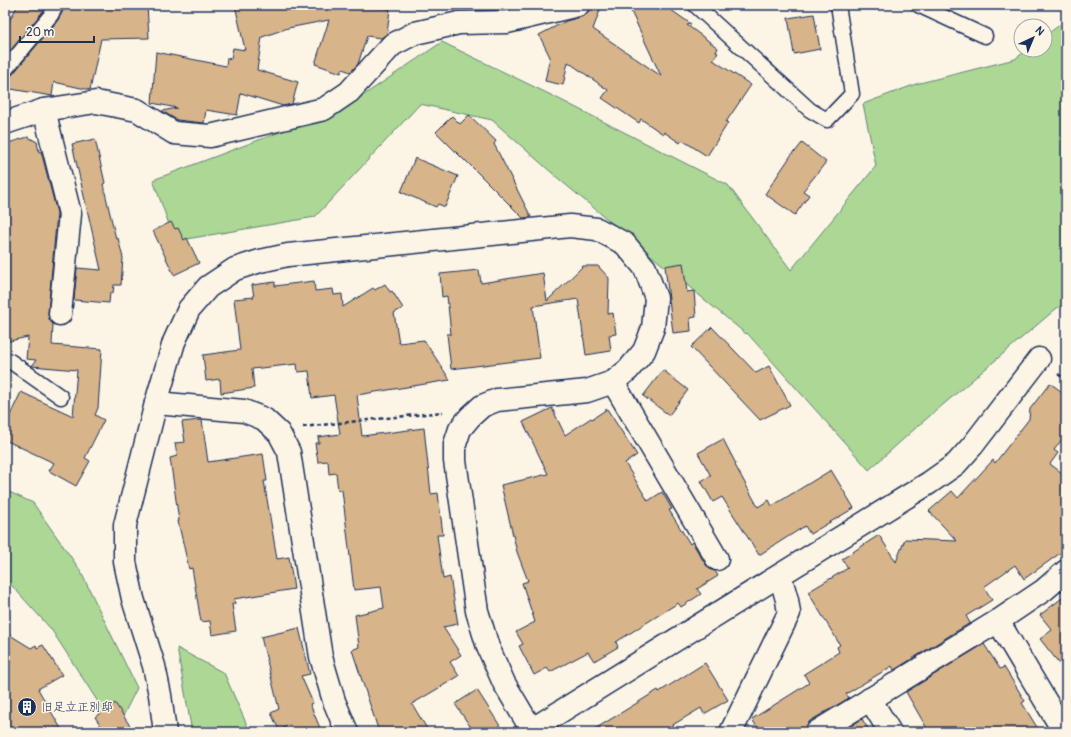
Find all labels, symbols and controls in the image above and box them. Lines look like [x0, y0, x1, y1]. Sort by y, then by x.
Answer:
scale bar [20, 18, 94, 44]
north arrow [1013, 18, 1053, 58]
text: N [1032, 24, 1047, 39]
text: 20 m [26, 25, 55, 40]
building icon: 旧足立正別邸 [16, 696, 38, 718]
place label: 旧足立正別邸 [41, 700, 113, 715]

